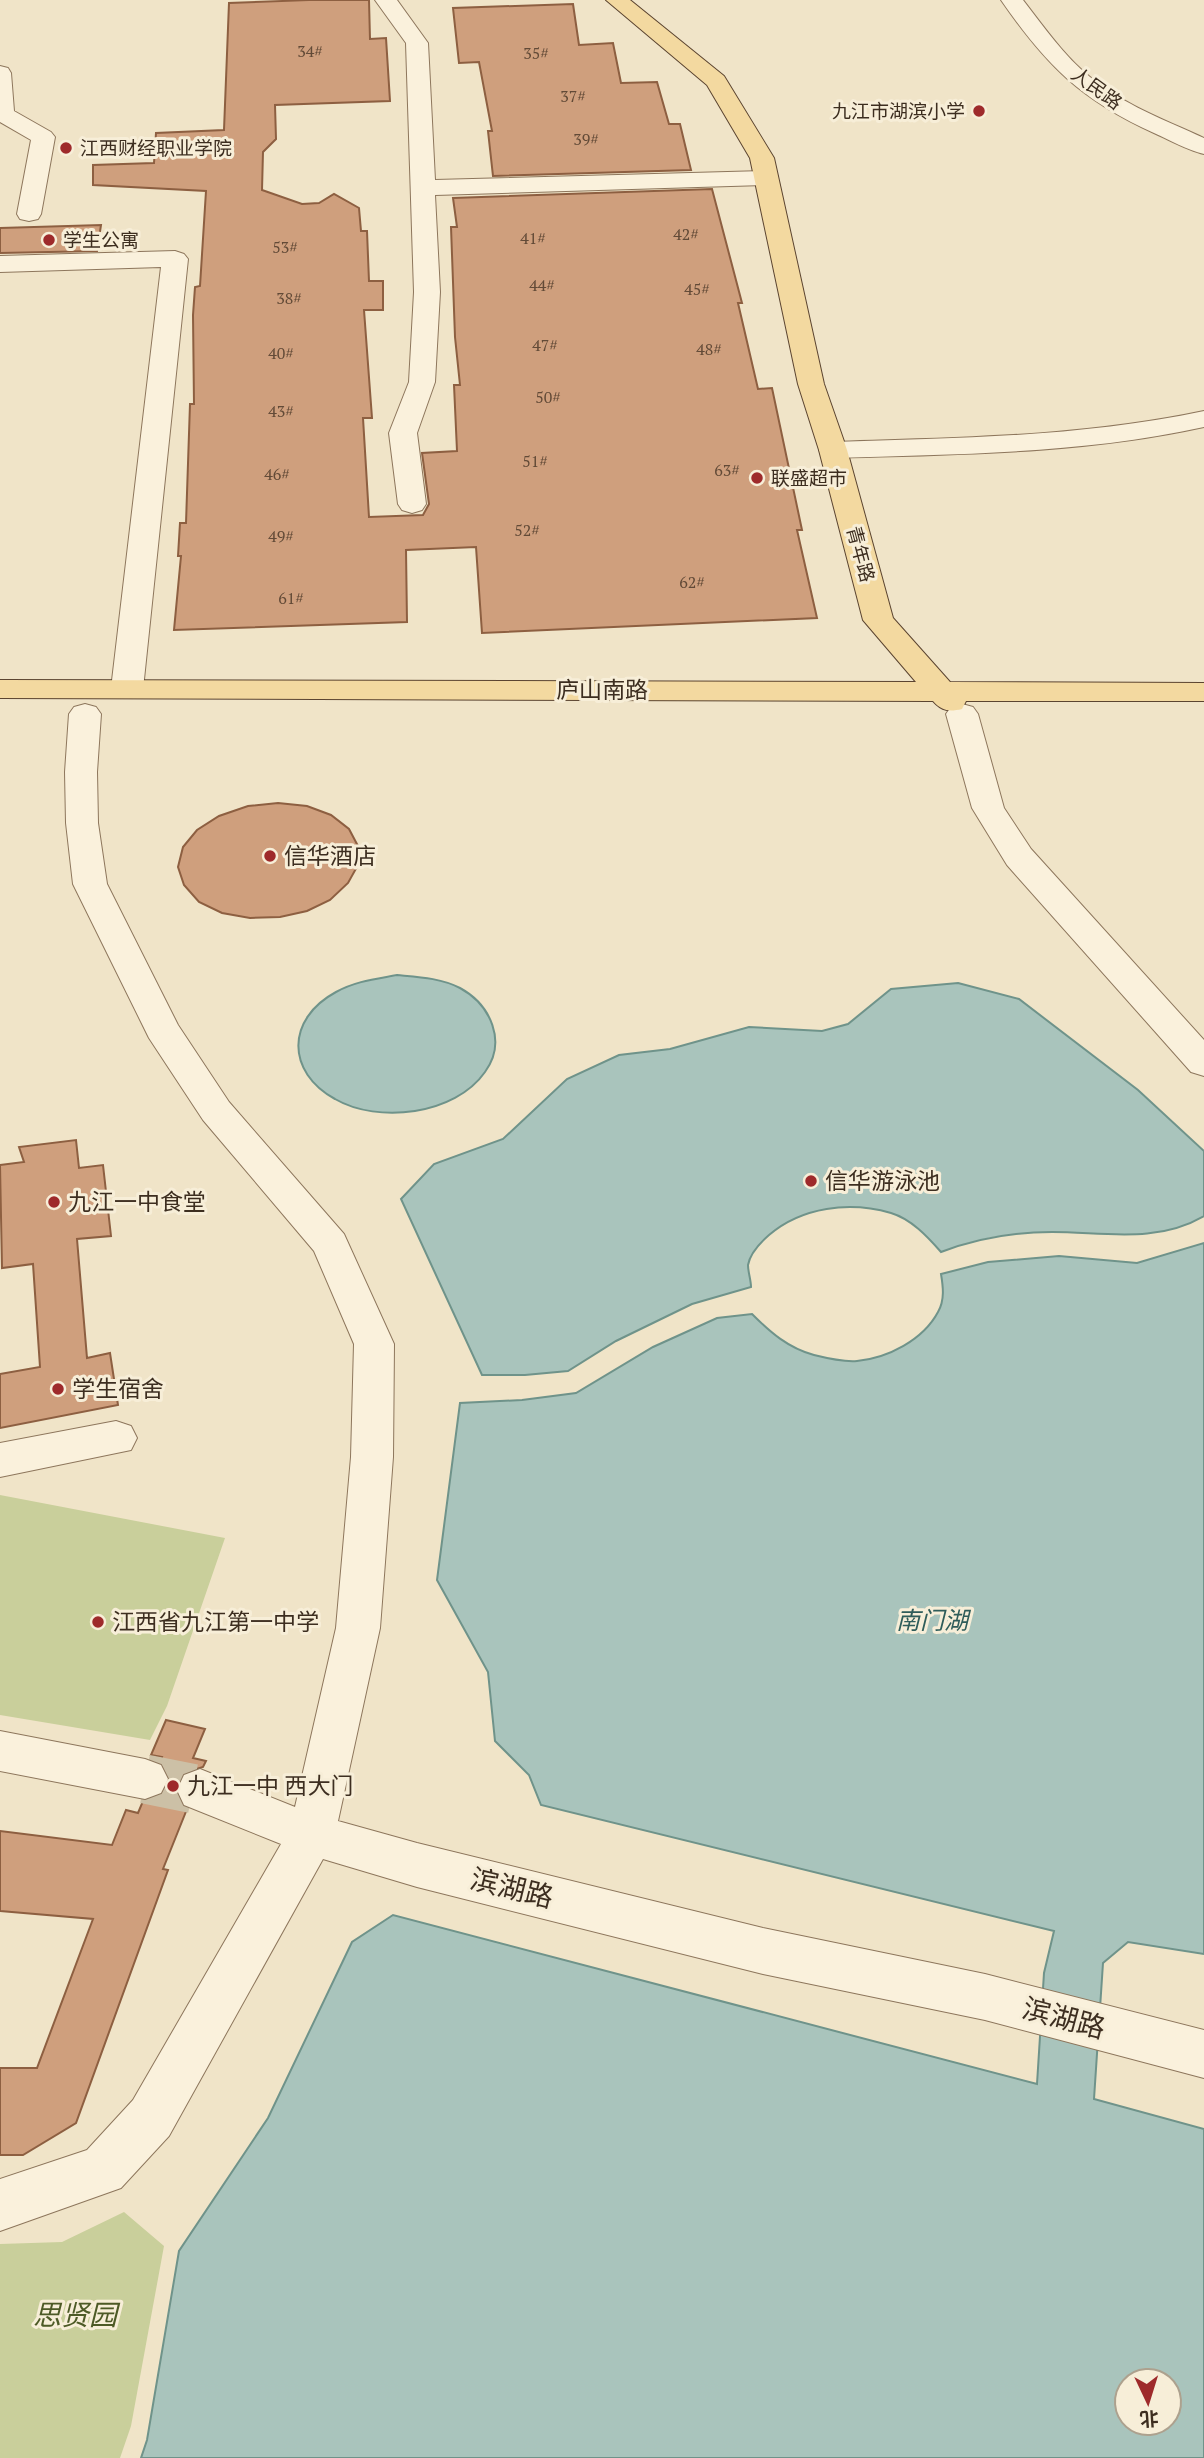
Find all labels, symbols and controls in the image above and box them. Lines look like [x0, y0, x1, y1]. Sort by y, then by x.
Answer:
house number: 34# [297, 40, 323, 62]
house number: 35# [523, 42, 549, 64]
street label: 人民路 [1067, 61, 1128, 114]
house number: 37# [560, 85, 586, 107]
place label: 九江市湖滨小学 [832, 98, 965, 123]
marker: 九江市湖滨小学 [971, 103, 987, 119]
house number: 39# [573, 128, 599, 150]
place label: 江西财经职业学院 [80, 135, 232, 160]
marker: 江西财经职业学院 [58, 140, 74, 156]
house number: 42# [673, 223, 699, 245]
place label: 学生公寓 [63, 227, 139, 252]
house number: 41# [520, 227, 546, 249]
marker: 学生公寓 [41, 232, 57, 248]
house number: 53# [272, 236, 298, 258]
house number: 44# [529, 274, 555, 296]
house number: 45# [684, 278, 710, 300]
house number: 38# [276, 287, 302, 309]
house number: 47# [532, 334, 558, 356]
house number: 48# [696, 338, 722, 360]
house number: 40# [268, 342, 294, 364]
house number: 50# [535, 386, 561, 408]
house number: 43# [268, 400, 294, 422]
house number: 51# [522, 450, 548, 472]
house number: 63# [714, 459, 740, 481]
house number: 46# [264, 463, 290, 485]
place label: 联盛超市 [771, 465, 847, 490]
marker: 联盛超市 [749, 470, 765, 486]
house number: 52# [514, 519, 540, 541]
street label: 青年路 [842, 523, 881, 585]
house number: 49# [268, 525, 294, 547]
house number: 62# [679, 571, 705, 593]
house number: 61# [278, 587, 304, 609]
street label: 庐山南路 [556, 674, 648, 705]
place label: 信华酒店 [284, 840, 376, 871]
marker: 信华酒店 [262, 848, 278, 864]
place label: 信华游泳池 [825, 1165, 940, 1196]
marker: 信华游泳池 [803, 1173, 819, 1189]
place label: 九江一中食堂 [68, 1186, 206, 1217]
marker: 九江一中食堂 [46, 1194, 62, 1210]
place label: 学生宿舍 [72, 1373, 164, 1404]
marker: 学生宿舍 [50, 1381, 66, 1397]
water label: 南门湖 [896, 1604, 972, 1636]
place label: 江西省九江第一中学 [112, 1606, 319, 1637]
marker: 江西省九江第一中学 [90, 1614, 106, 1630]
place label: 九江一中 西大门 [187, 1770, 354, 1801]
marker: 九江一中 西大门 [165, 1778, 181, 1794]
street label: 滨湖路 [467, 1859, 557, 1916]
street label: 滨湖路 [1019, 1989, 1109, 2046]
park label: 思贤园 [33, 2296, 121, 2333]
north arrow [1113, 2367, 1183, 2437]
text: 北 [1139, 2406, 1160, 2433]

